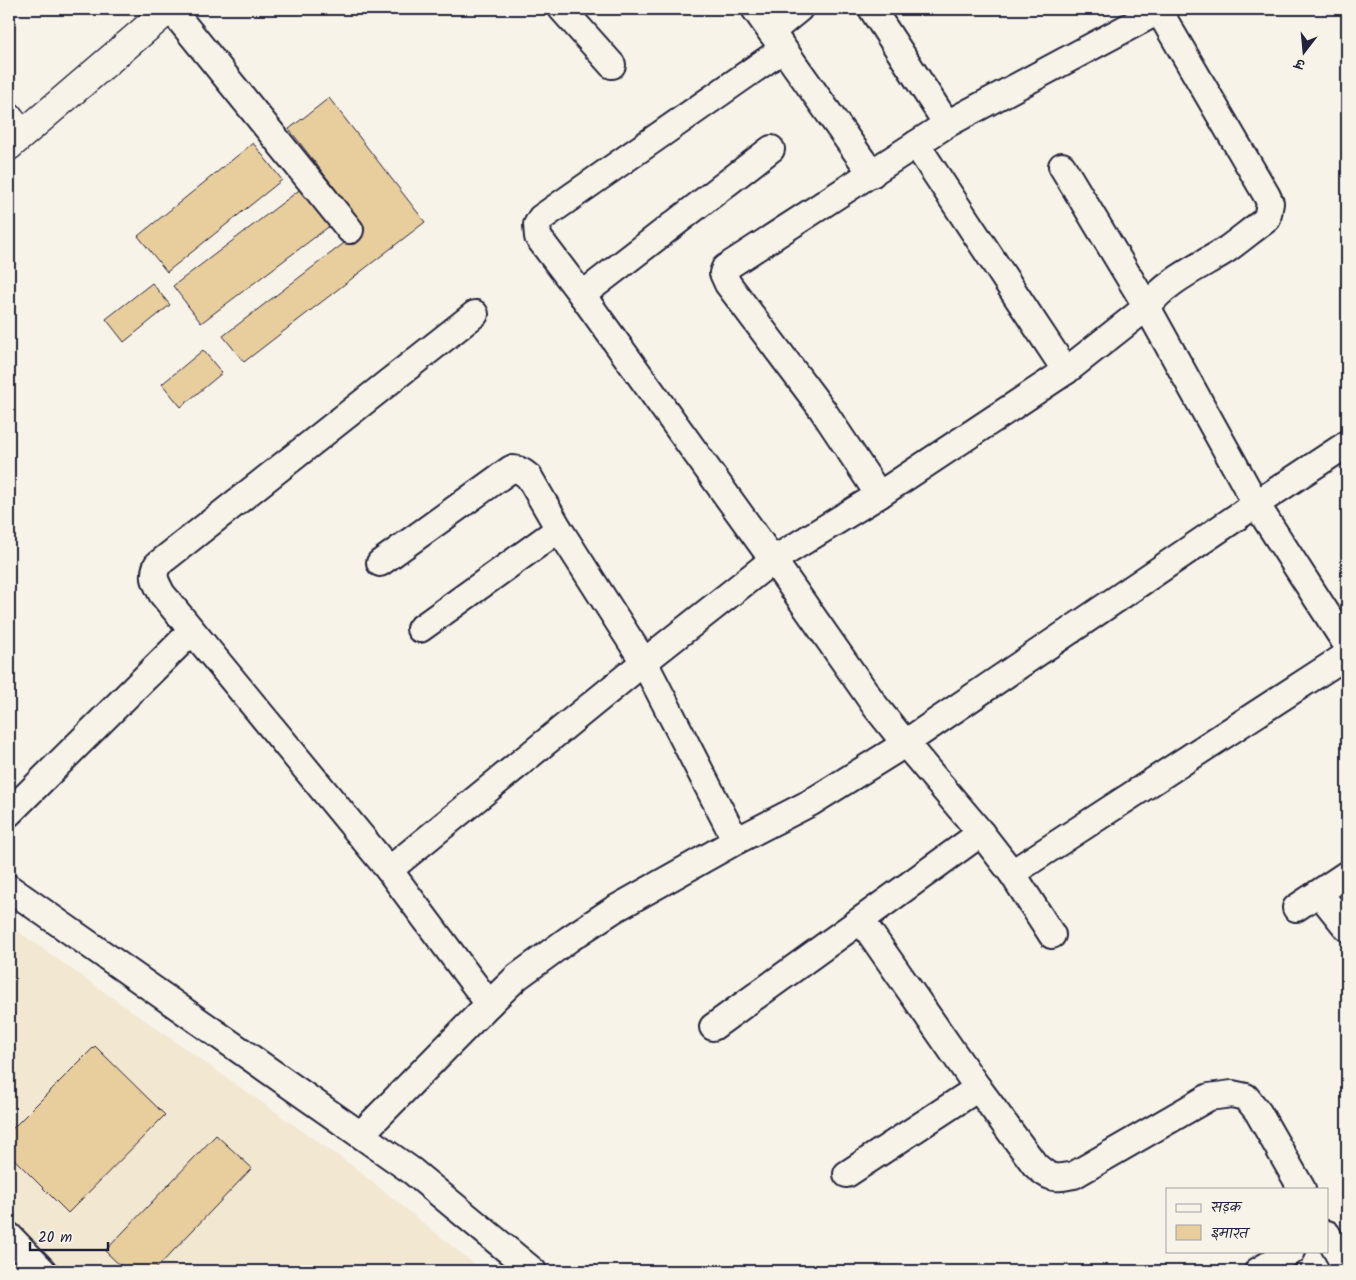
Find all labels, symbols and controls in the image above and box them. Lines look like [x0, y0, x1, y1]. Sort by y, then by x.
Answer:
north arrow [1278, 28, 1328, 78]
text: उ [1290, 51, 1308, 75]
legend [1166, 1188, 1328, 1252]
text: सड़क [1211, 1196, 1243, 1220]
scale bar [30, 1220, 108, 1252]
text: इमारत [1211, 1222, 1251, 1246]
text: 20 m [38, 1226, 72, 1250]

